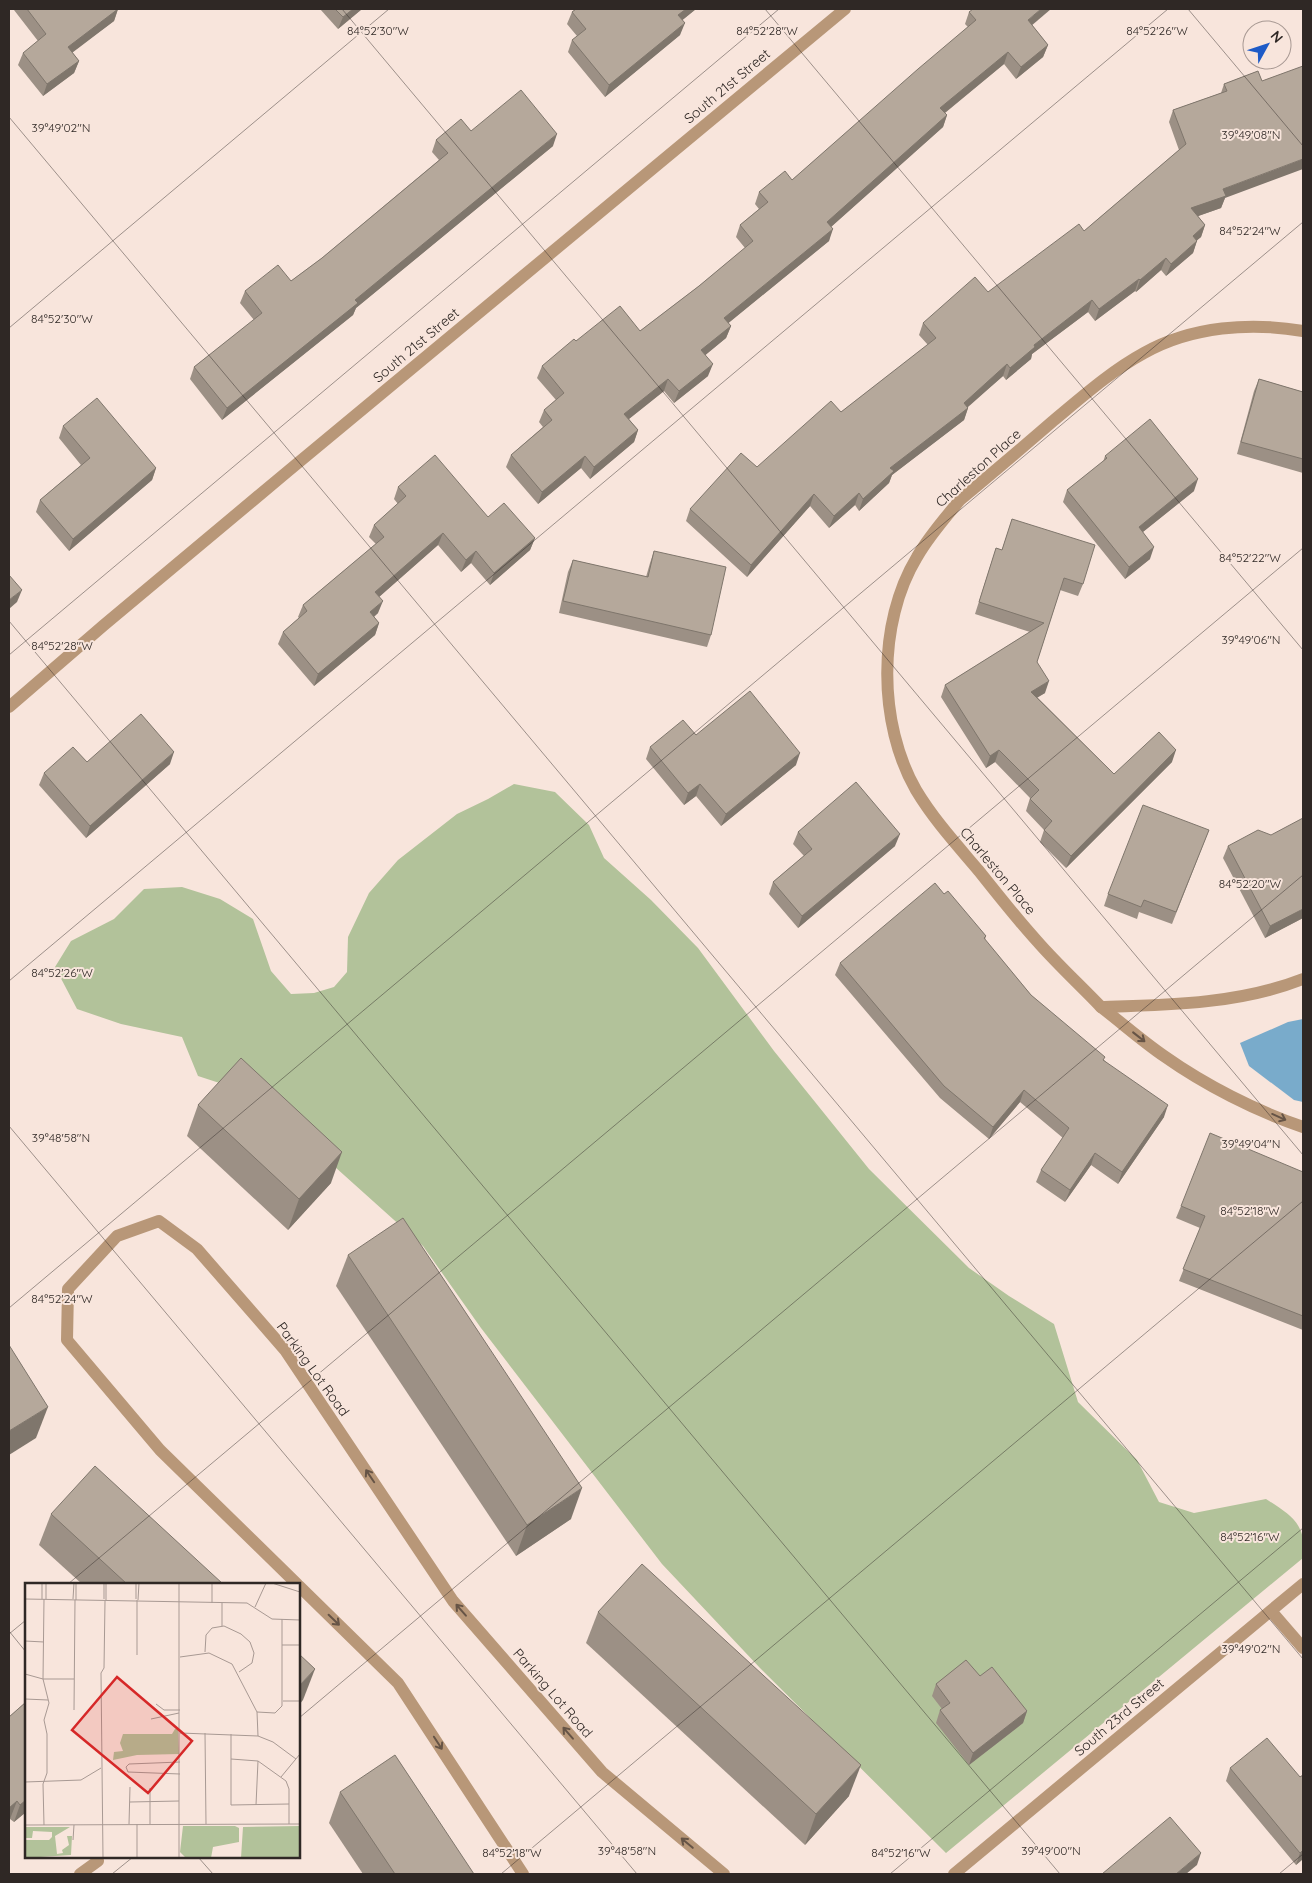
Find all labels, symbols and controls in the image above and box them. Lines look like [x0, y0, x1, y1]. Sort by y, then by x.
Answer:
north arrow [1242, 20, 1292, 70]
text: 84°52'30"W [347, 23, 409, 38]
text: 84°52'28"W [736, 23, 798, 38]
text: 84°52'26"W [1126, 23, 1188, 38]
text: N [1267, 27, 1287, 46]
street label: South 21st Street [680, 45, 774, 127]
text: 39°49'02"N [31, 120, 91, 135]
text: 39°49'08"N [1221, 127, 1281, 142]
text: 84°52'24"W [1219, 223, 1281, 238]
street label: South 21st Street [369, 304, 463, 386]
text: 84°52'30"W [31, 311, 93, 326]
street label: Charleston Place [932, 425, 1025, 511]
text: 84°52'22"W [1219, 550, 1281, 565]
text: 39°49'06"N [1222, 632, 1281, 647]
text: 84°52'28"W [31, 638, 93, 653]
street label: Charleston Place [956, 824, 1040, 919]
text: 84°52'20"W [1219, 876, 1282, 891]
text: 84°52'26"W [31, 965, 93, 980]
one-way arrow [1132, 1031, 1145, 1042]
one-way arrow [1271, 1113, 1286, 1123]
text: 39°48'58"N [32, 1130, 90, 1145]
text: 39°49'04"N [1222, 1136, 1280, 1151]
text: 84°52'18"W [1220, 1203, 1280, 1218]
text: 84°52'24"W [31, 1291, 93, 1306]
street label: Parking Lot Road [273, 1318, 353, 1420]
one-way arrow [364, 1469, 375, 1483]
text: 84°52'16"W [1220, 1529, 1280, 1544]
inset map [25, 1583, 300, 1858]
one-way arrow [455, 1604, 467, 1617]
one-way arrow [327, 1614, 340, 1626]
text: 39°49'02"N [1221, 1641, 1281, 1656]
street label: Parking Lot Road [509, 1645, 597, 1741]
street label: South 23rd Street [1070, 1674, 1168, 1760]
one-way arrow [562, 1727, 573, 1740]
one-way arrow [433, 1736, 443, 1750]
one-way arrow [680, 1837, 693, 1849]
text: 39°48'58"N [598, 1843, 656, 1858]
text: 39°49'00"N [1021, 1843, 1081, 1858]
text: 84°52'18"W [482, 1845, 542, 1860]
text: 84°52'16"W [871, 1845, 931, 1860]

